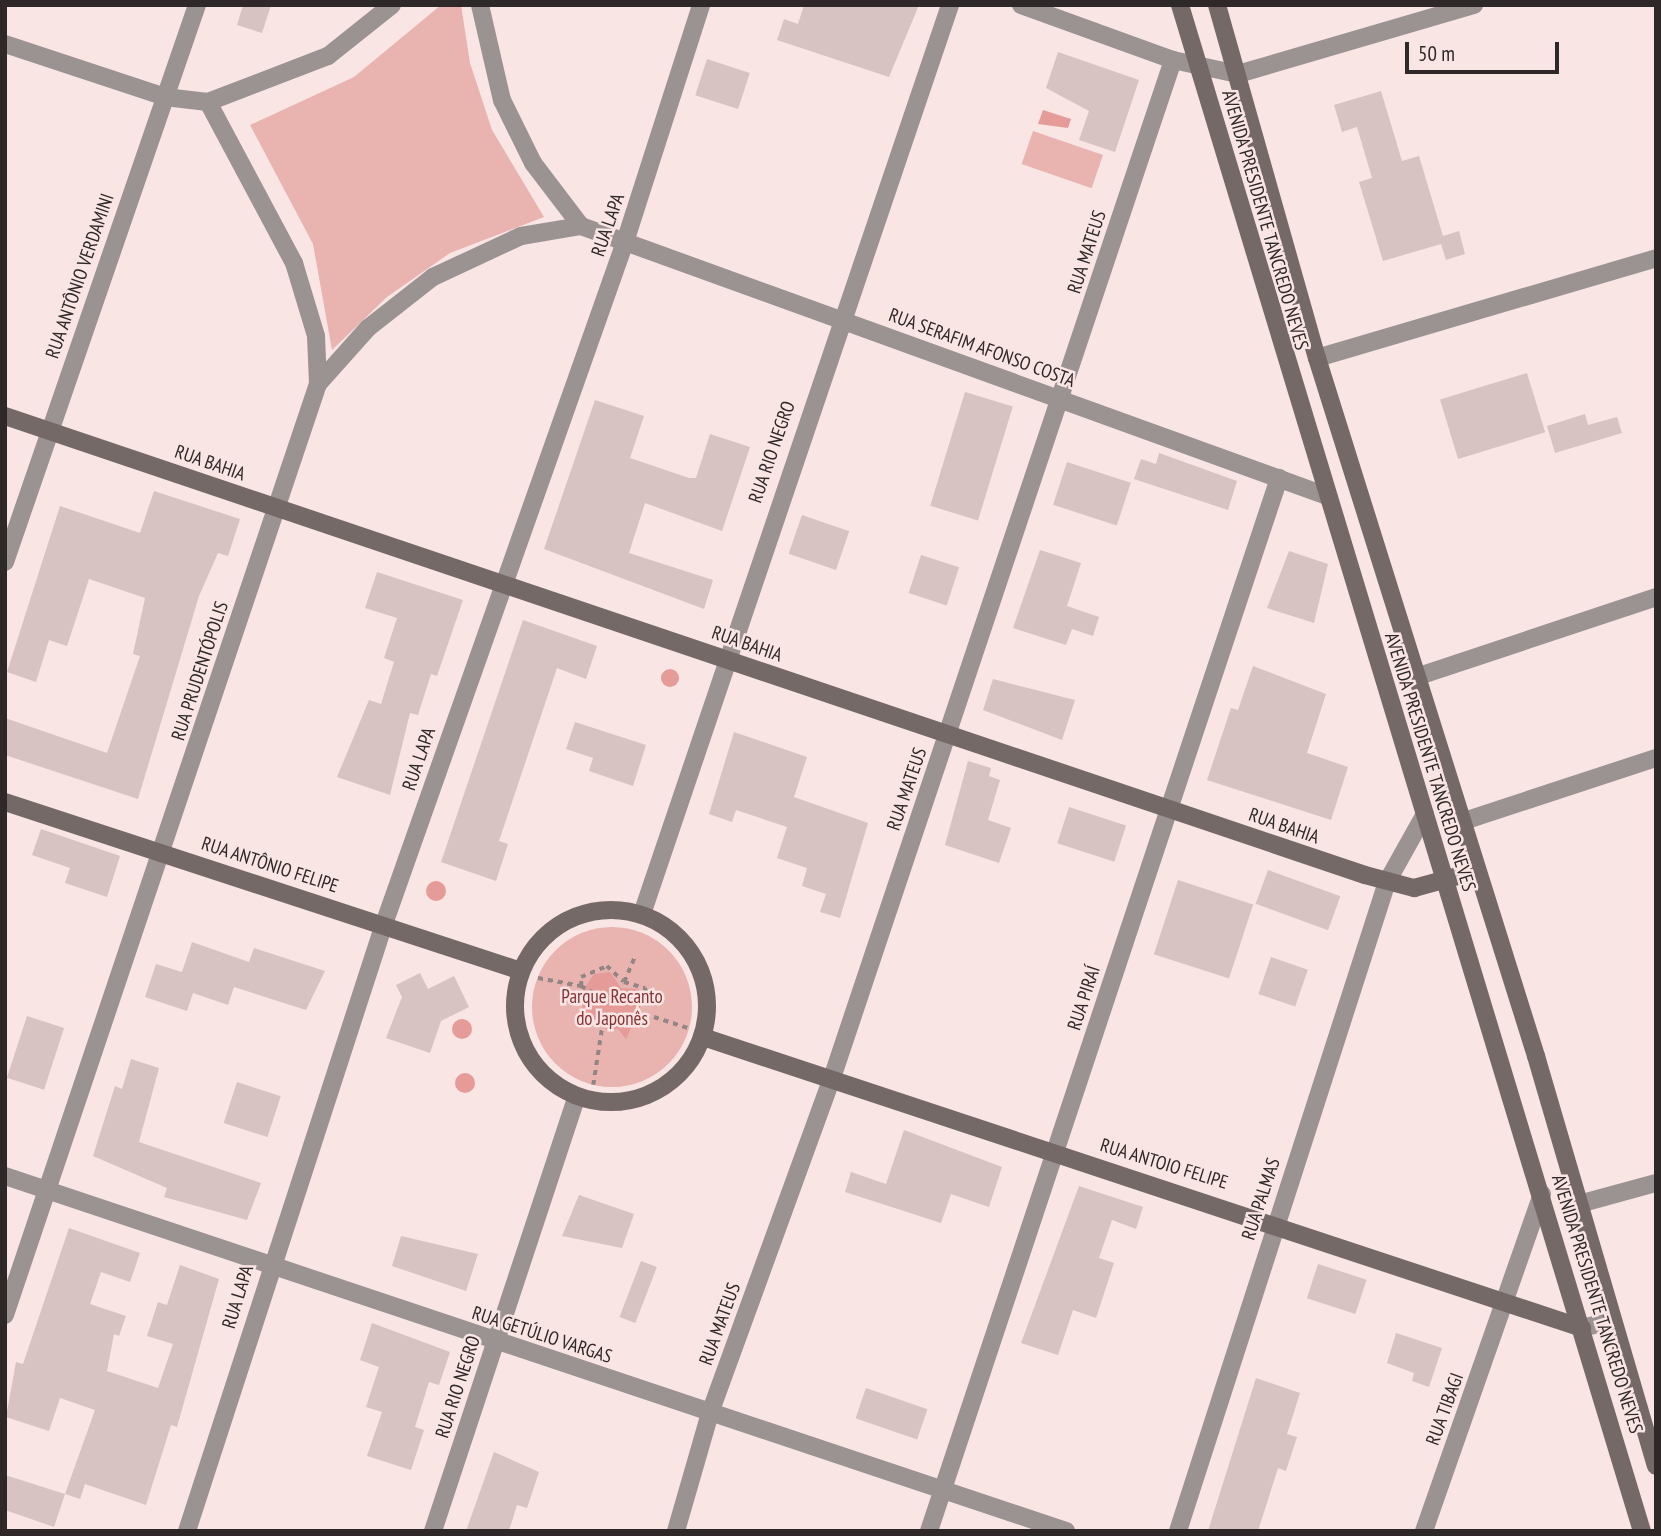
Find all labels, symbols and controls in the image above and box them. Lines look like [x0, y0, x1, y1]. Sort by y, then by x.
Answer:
scale bar [1409, 28, 1563, 72]
text: 50 m [1418, 40, 1455, 67]
street label: AVENIDA PRESIDENTE TANCREDO NEVES [1217, 87, 1313, 353]
street label: RUA ANTÔNIO VERDAMINI [41, 190, 119, 362]
street label: RUA LAPA [587, 190, 629, 260]
street label: RUA MATEUS [1063, 207, 1111, 297]
street label: RUA SERAFIM AFONSO COSTA [885, 303, 1079, 393]
street label: RUA RIO NEGRO [744, 398, 800, 506]
street label: RUA BAHIA [172, 440, 248, 486]
street label: RUA PRUDENTÓPOLIS [167, 598, 233, 744]
street label: RUA BAHIA [709, 621, 785, 667]
street label: AVENIDA PRESIDENTE TANCREDO NEVES [1380, 629, 1480, 895]
street label: RUA LAPA [398, 724, 440, 794]
street label: RUA MATEUS [882, 744, 932, 834]
street label: RUA BAHIA [1246, 803, 1322, 849]
street label: RUA ANTÔNIO FELIPE [198, 832, 342, 898]
street label: RUA PIRAÍ [1063, 963, 1105, 1033]
park label: Parque Recanto do Japonês [561, 986, 663, 1030]
street label: RUA ANTOIO FELIPE [1097, 1134, 1231, 1194]
street label: RUA PALMAS [1237, 1155, 1285, 1243]
street label: AVENIDA PRESIDENTE TANCREDO NEVES [1547, 1171, 1647, 1437]
street label: RUA LAPA [218, 1262, 258, 1332]
street label: RUA MATEUS [694, 1279, 746, 1369]
street label: RUA GETÚLIO VARGAS [469, 1301, 615, 1369]
street label: RUA RIO NEGRO [431, 1333, 485, 1441]
street label: RUA TIBAGI [1421, 1369, 1469, 1449]

